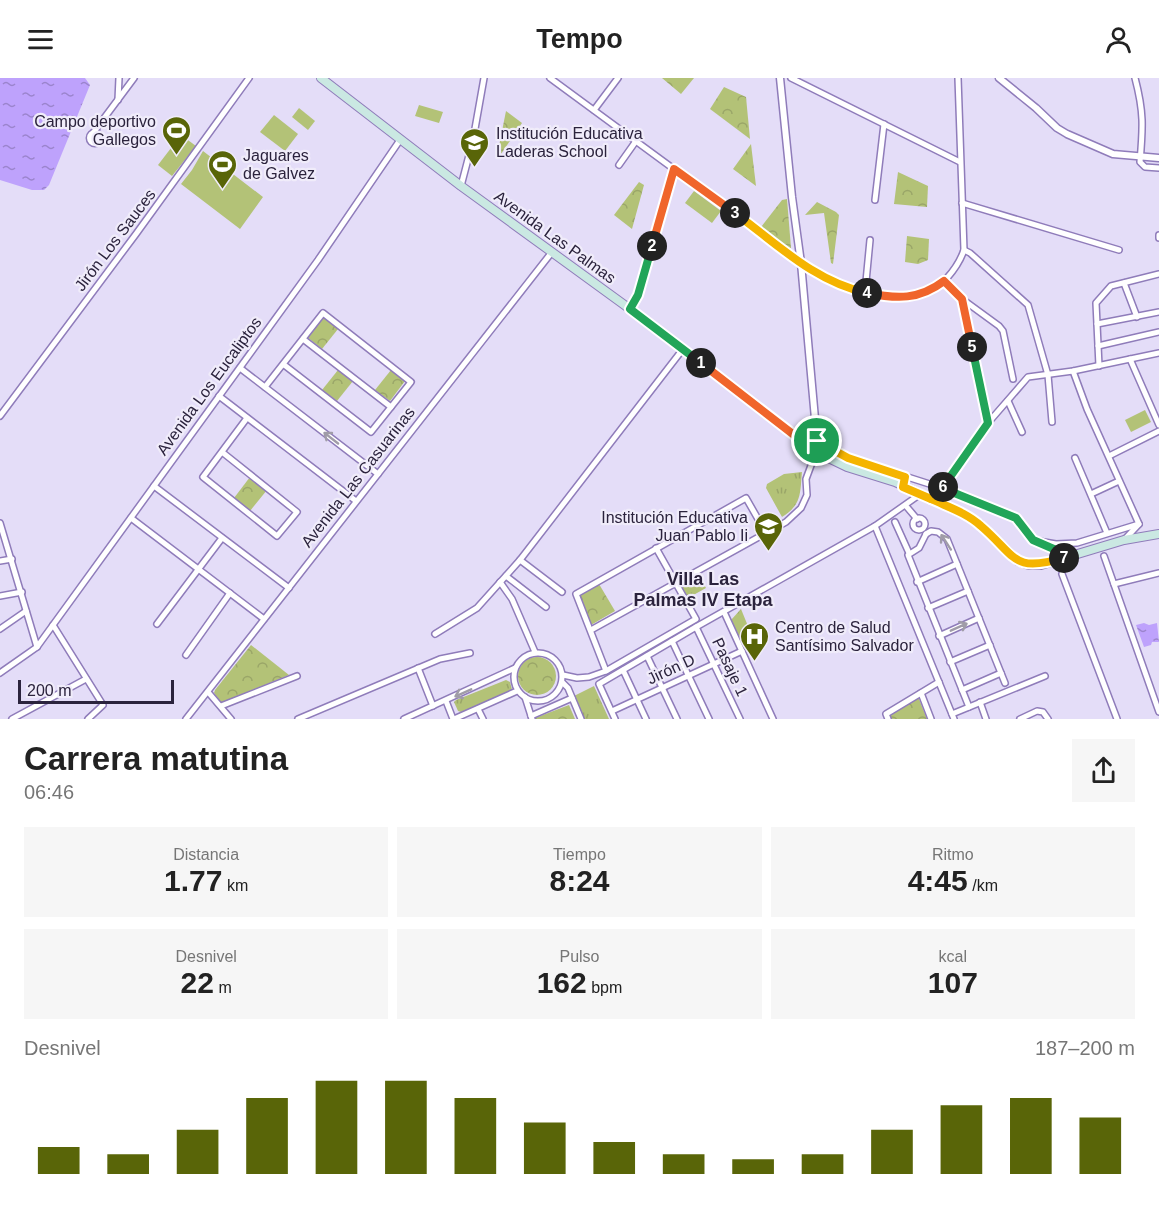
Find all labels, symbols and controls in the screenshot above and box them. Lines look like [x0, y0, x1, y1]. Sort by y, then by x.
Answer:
icon: menu [24, 23, 57, 56]
icon: person [1102, 23, 1135, 56]
text: Tempo [536, 24, 623, 54]
place label: Campo deportivo Gallegos [34, 113, 156, 148]
sports icon: Campo deportivo Gallegos [161, 114, 193, 156]
place label: Institución Educativa Laderas School [496, 125, 643, 160]
school or university icon: Institución Educativa Laderas School [459, 126, 491, 168]
place label: Jaguares de Galvez [243, 147, 315, 182]
sports icon: Jaguares de Galvez [206, 148, 238, 190]
street label: Jirón Los Sauces [71, 186, 159, 294]
street label: Avenida Las Palmas [491, 187, 619, 287]
pin: 3 [720, 198, 750, 228]
text: 3 [731, 204, 739, 221]
pin: 2 [637, 231, 667, 261]
text: 2 [648, 237, 656, 254]
pin: 4 [852, 278, 882, 308]
text: 4 [863, 284, 871, 301]
street label: Avenida Los Eucaliptos [153, 314, 265, 458]
pin: 5 [957, 332, 987, 362]
text: 5 [968, 338, 976, 355]
pin: 1 [686, 348, 716, 378]
text: 1 [697, 354, 705, 371]
street label: Avenida Las Casuarinas [298, 404, 418, 550]
pin [791, 415, 842, 466]
icon: arrive [800, 424, 833, 457]
one-way arrow [324, 432, 340, 445]
pin: 6 [928, 472, 958, 502]
text: 6 [939, 478, 947, 495]
place label: Institución Educativa Juan Pablo Ii [601, 509, 748, 544]
school or university icon: Institución Educativa Juan Pablo Ii [753, 510, 785, 552]
one-way arrow [940, 534, 953, 551]
pin: 7 [1049, 543, 1079, 573]
text: 7 [1060, 549, 1068, 566]
district label: Villa Las Palmas IV Etapa [633, 569, 774, 610]
place label: Centro de Salud Santísimo Salvador [775, 619, 914, 654]
hospital icon: Centro de Salud Santísimo Salvador [738, 620, 770, 662]
one-way arrow [950, 621, 968, 632]
street label: Pasaje 1 [709, 635, 751, 699]
street label: Jirón D [644, 651, 698, 687]
scale bar [18, 677, 174, 704]
text: 200 m [27, 682, 71, 699]
one-way arrow [454, 688, 472, 700]
button: share [1072, 739, 1135, 802]
text: Carrera matutina [24, 740, 288, 777]
text: 06:46 [24, 781, 74, 803]
text: Distancia [173, 846, 239, 863]
text: Tiempo [553, 846, 606, 863]
text: Ritmo [932, 846, 974, 863]
text: 1.77 [164, 864, 222, 897]
text: 8:24 [549, 864, 610, 897]
text: 4:45 [908, 864, 968, 897]
text: km [222, 877, 248, 894]
text: /km [968, 877, 998, 894]
text: Desnivel [175, 948, 237, 965]
text: Pulso [559, 948, 600, 965]
text: kcal [939, 948, 967, 965]
text: 22 [181, 966, 214, 999]
text: 162 [537, 966, 587, 999]
text: 107 [928, 966, 978, 999]
text: m [214, 979, 232, 996]
text: bpm [587, 979, 622, 996]
text: Desnivel [24, 1037, 101, 1059]
text: 187–200 m [1035, 1037, 1135, 1059]

